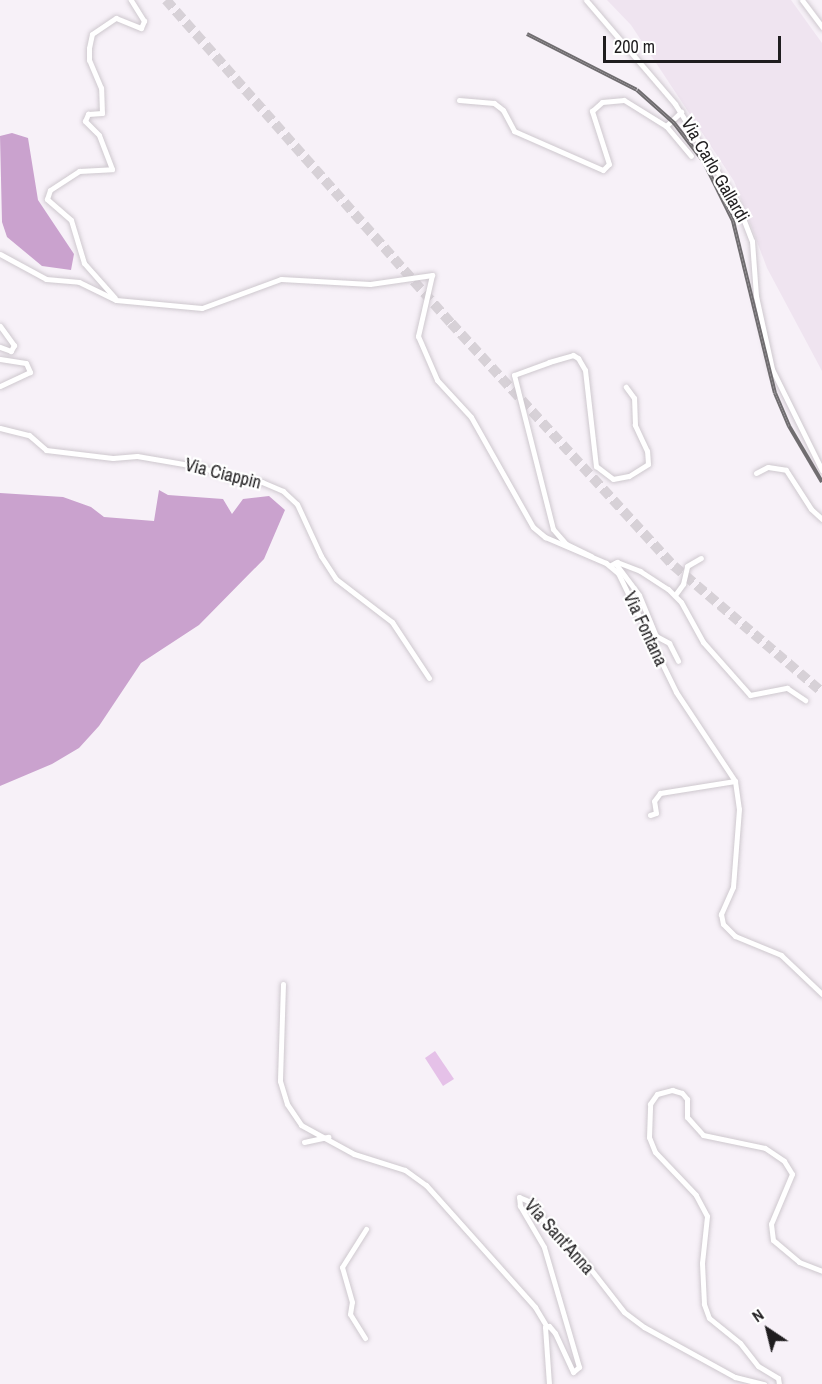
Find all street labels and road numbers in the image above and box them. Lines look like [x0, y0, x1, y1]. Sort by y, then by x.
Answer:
street label: Via Carlo Gallardi [676, 114, 754, 226]
street label: Via Ciappin [183, 454, 263, 494]
street label: Via Fontana [618, 588, 672, 670]
street label: Via Sant'Anna [520, 1195, 598, 1279]

